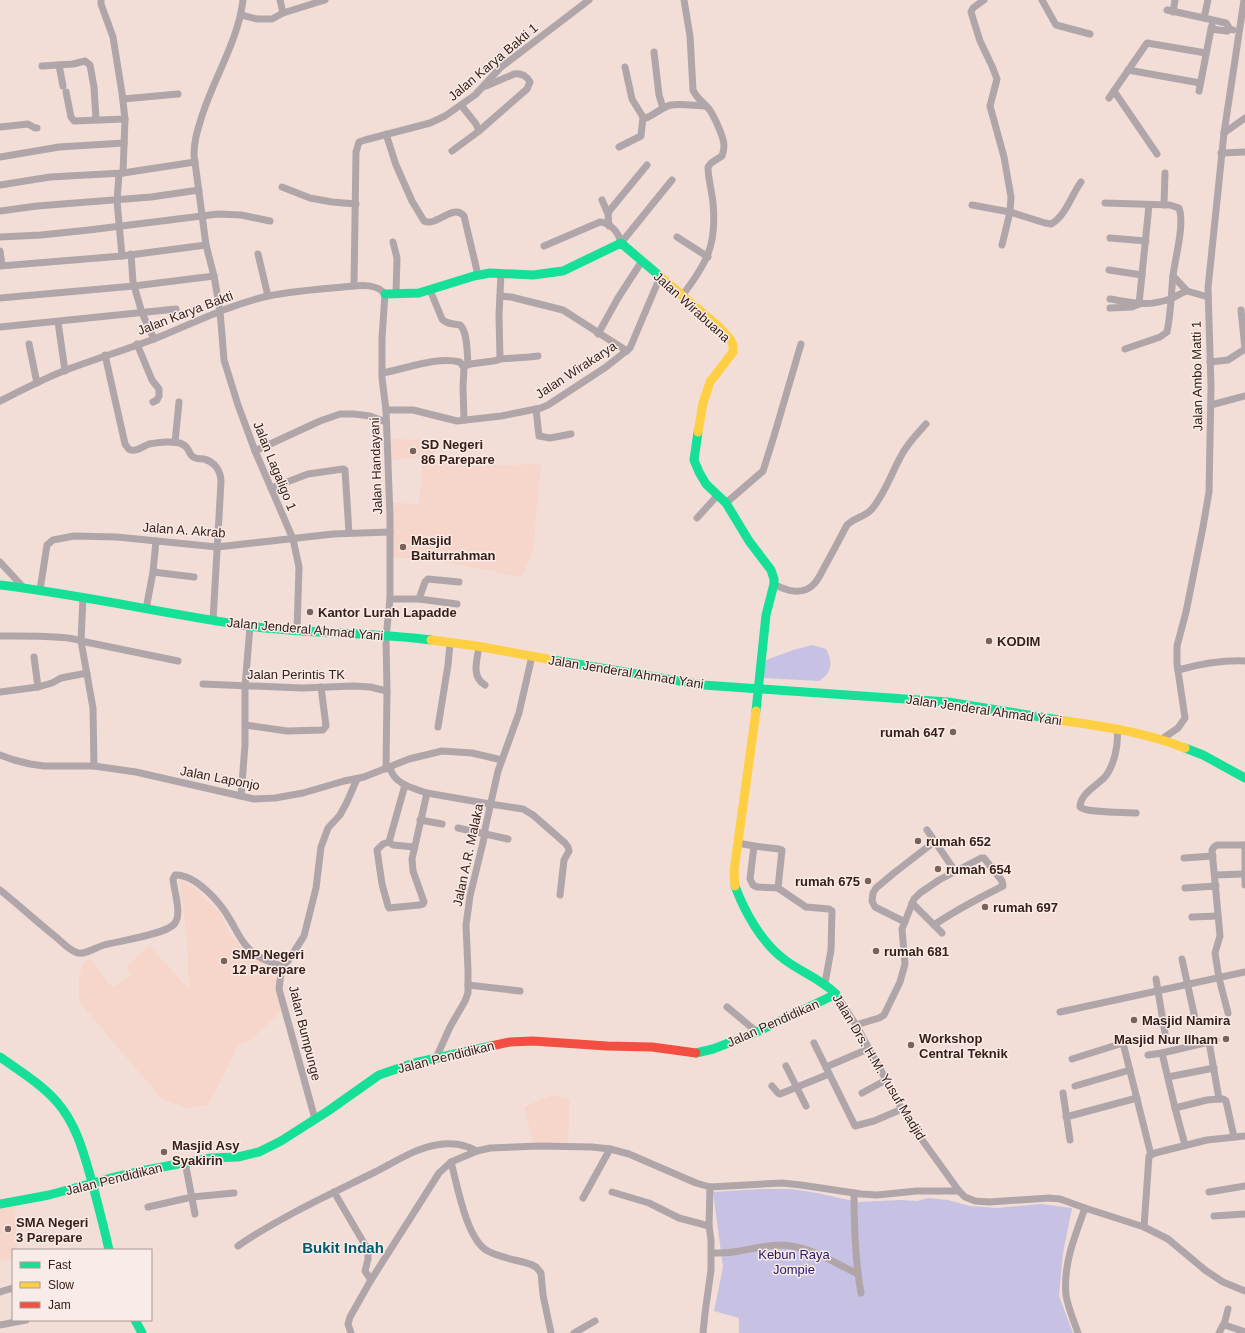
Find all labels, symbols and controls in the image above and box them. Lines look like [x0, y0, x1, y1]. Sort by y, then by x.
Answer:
street label: Jalan Karya Bakti 1 [445, 20, 541, 104]
street label: Jalan Wirabuana [651, 269, 734, 346]
street label: Jalan Karya Bakti [135, 288, 235, 338]
street label: Jalan Ambo Matti 1 [1189, 321, 1205, 431]
street label: Jalan Wirakarya [533, 338, 620, 402]
street label: Jalan Handayani [367, 417, 385, 515]
street label: Jalan Lagaligo 1 [250, 419, 300, 513]
place label: SD Negeri 86 Parepare [421, 437, 495, 467]
marker: SD Negeri 86 Parepare [408, 446, 418, 456]
street label: Jalan A. Akrab [142, 520, 226, 540]
place label: Masjid Baiturrahman [411, 533, 496, 563]
marker: Masjid Baiturrahman [398, 542, 408, 552]
place label: Kantor Lurah Lapadde [318, 605, 457, 620]
marker: Kantor Lurah Lapadde [305, 607, 315, 617]
street label: Jalan Jenderal Ahmad Yani [226, 615, 384, 643]
place label: KODIM [997, 634, 1040, 649]
marker: KODIM [984, 636, 994, 646]
street label: Jalan Jenderal Ahmad Yani [547, 652, 705, 692]
street label: Jalan Perintis TK [247, 667, 345, 682]
street label: Jalan Jenderal Ahmad Yani [905, 692, 1063, 728]
place label: rumah 647 [880, 725, 945, 740]
marker: rumah 647 [948, 727, 958, 737]
street label: Jalan Laponjo [179, 763, 261, 793]
street label: Jalan A.R. Malaka [450, 801, 486, 908]
place label: rumah 652 [926, 834, 991, 849]
marker: rumah 652 [913, 836, 923, 846]
place label: rumah 654 [946, 862, 1012, 877]
marker: rumah 654 [933, 864, 943, 874]
place label: rumah 675 [795, 874, 860, 889]
marker: rumah 675 [863, 876, 873, 886]
place label: rumah 697 [993, 900, 1058, 915]
marker: rumah 697 [980, 902, 990, 912]
place label: rumah 681 [884, 944, 949, 959]
marker: rumah 681 [871, 946, 881, 956]
place label: SMP Negeri 12 Parepare [232, 947, 306, 977]
marker: SMP Negeri 12 Parepare [219, 956, 229, 966]
street label: Jalan Bumpunge [286, 984, 324, 1082]
street label: Jalan Drs. H.M. Yusuf Madjid [829, 991, 929, 1143]
street label: Jalan Pendidikan [725, 996, 821, 1050]
place label: Masjid Namira [1142, 1013, 1231, 1028]
marker: Masjid Namira [1129, 1015, 1139, 1025]
place label: Workshop Central Teknik [919, 1031, 1008, 1061]
place label: Masjid Nur Ilham [1114, 1032, 1218, 1047]
marker: Masjid Nur Ilham [1221, 1034, 1231, 1044]
street label: Jalan Pendidikan [396, 1038, 496, 1076]
marker: Workshop Central Teknik [906, 1040, 916, 1050]
place label: Masjid Asy Syakirin [172, 1138, 240, 1168]
marker: Masjid Asy Syakirin [159, 1147, 169, 1157]
street label: Jalan Pendidikan [64, 1160, 164, 1198]
place label: SMA Negeri 3 Parepare [16, 1215, 88, 1245]
marker: SMA Negeri 3 Parepare [3, 1224, 13, 1234]
district label: Bukit Indah [302, 1239, 384, 1256]
park label: Kebun Raya Jompie [758, 1247, 831, 1277]
legend [12, 1249, 152, 1321]
text: Fast [48, 1258, 72, 1272]
text: Slow [48, 1278, 74, 1292]
text: Jam [48, 1298, 71, 1312]

